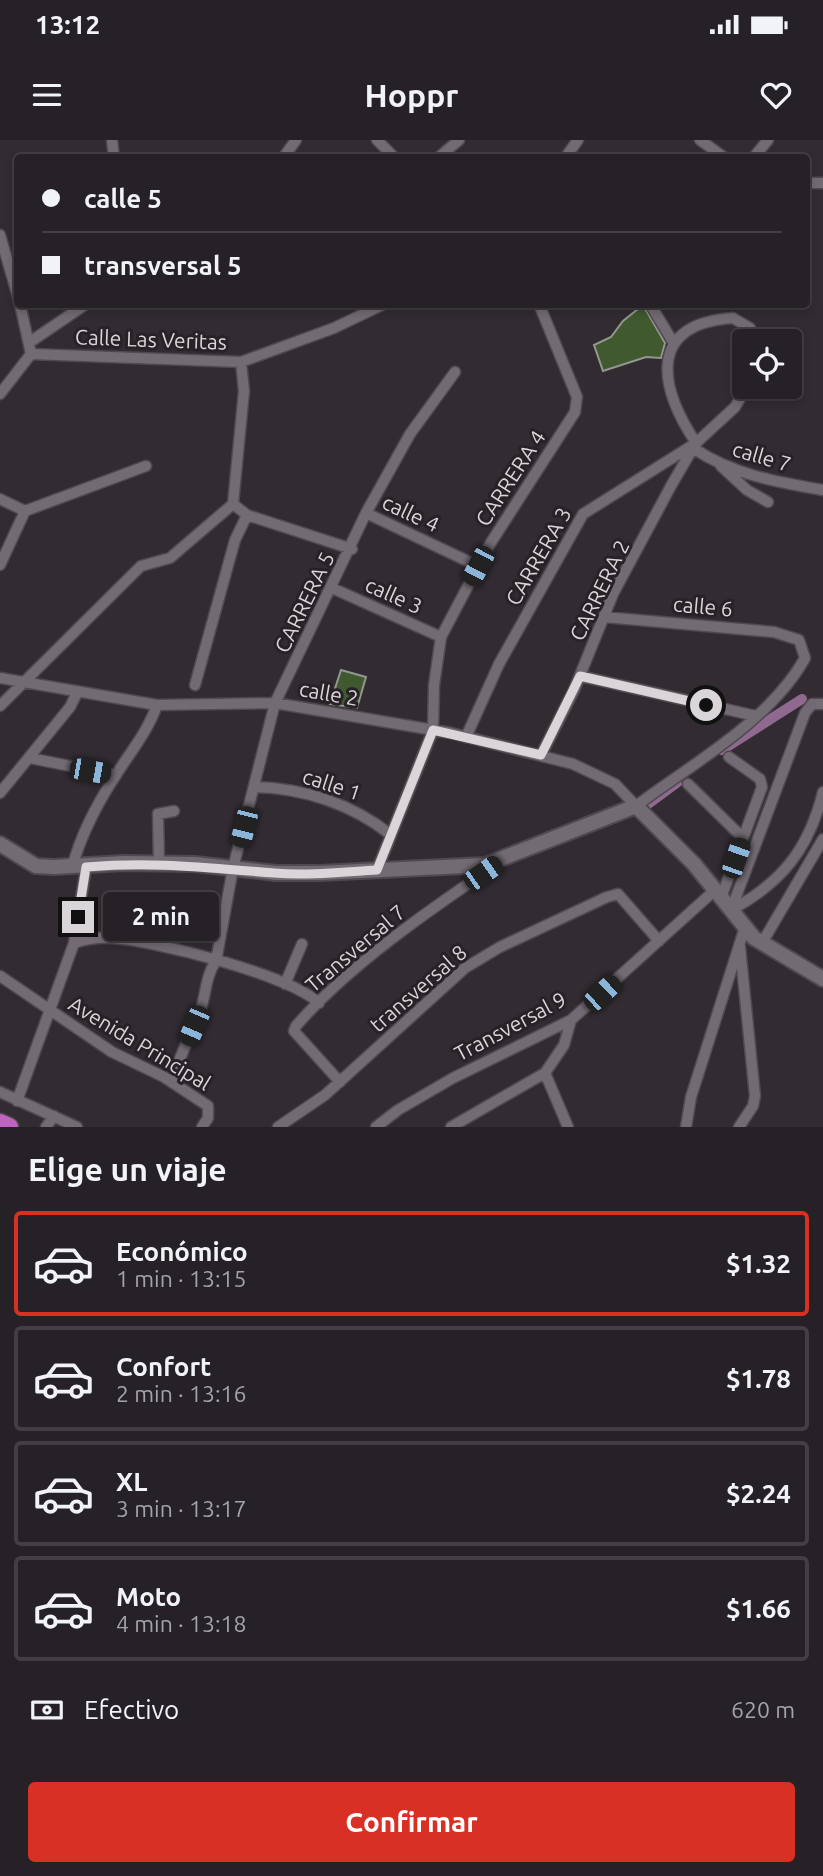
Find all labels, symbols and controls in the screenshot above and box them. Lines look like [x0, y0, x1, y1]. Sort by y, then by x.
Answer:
text: 13:12 [35, 10, 100, 39]
icon: menu [28, 76, 66, 114]
icon: heart [757, 76, 795, 114]
text: Hoppr [365, 77, 458, 113]
text: calle 5 [84, 184, 162, 213]
text: transversal 5 [84, 251, 242, 280]
street label: Calle Las Veritas [75, 324, 227, 354]
map controls [732, 329, 802, 399]
button: locate [732, 329, 802, 399]
street label: CARRERA 4 [470, 426, 550, 530]
street label: calle 7 [730, 436, 794, 476]
street label: calle 4 [379, 489, 443, 537]
street label: CARRERA 3 [500, 503, 576, 609]
street label: CARRERA 2 [564, 536, 634, 644]
car [459, 543, 498, 589]
street label: CARRERA 5 [269, 548, 339, 656]
street label: calle 3 [362, 572, 426, 618]
street label: calle 6 [672, 591, 734, 621]
street label: calle 2 [297, 676, 361, 710]
route start [690, 689, 722, 721]
car [68, 757, 113, 785]
street label: calle 1 [300, 763, 364, 805]
car [229, 804, 260, 850]
car [720, 835, 753, 881]
car [460, 852, 507, 894]
callout: 2 min [102, 892, 218, 942]
street label: Transversal 7 [300, 899, 410, 997]
route end [62, 901, 94, 933]
text: 2 min [132, 904, 190, 929]
street label: transversal 8 [365, 940, 471, 1036]
car [580, 971, 625, 1015]
street label: Transversal 9 [450, 987, 570, 1065]
street label: Avenida Principal [65, 991, 215, 1095]
car [177, 1003, 212, 1049]
text: Elige un viaje [28, 1151, 227, 1187]
icon: car [32, 1232, 95, 1295]
text: Económico [116, 1237, 248, 1266]
text: $1.32 [726, 1249, 791, 1278]
text: 1 min · 13:15 [116, 1266, 247, 1291]
icon: car [32, 1347, 95, 1410]
text: Confort [116, 1352, 211, 1381]
text: $1.78 [726, 1364, 791, 1393]
text: 2 min · 13:16 [116, 1381, 247, 1406]
icon: car [32, 1462, 95, 1525]
text: XL [116, 1467, 147, 1496]
text: $2.24 [726, 1479, 791, 1508]
text: 3 min · 13:17 [116, 1496, 247, 1521]
icon: car [32, 1577, 95, 1640]
text: Moto [116, 1582, 181, 1611]
text: $1.66 [726, 1594, 791, 1623]
text: 4 min · 13:18 [116, 1611, 247, 1636]
icon: cash [28, 1691, 66, 1729]
text: Efectivo [84, 1695, 179, 1724]
text: 620 m [731, 1697, 795, 1722]
button: Confirmar [28, 1782, 795, 1862]

